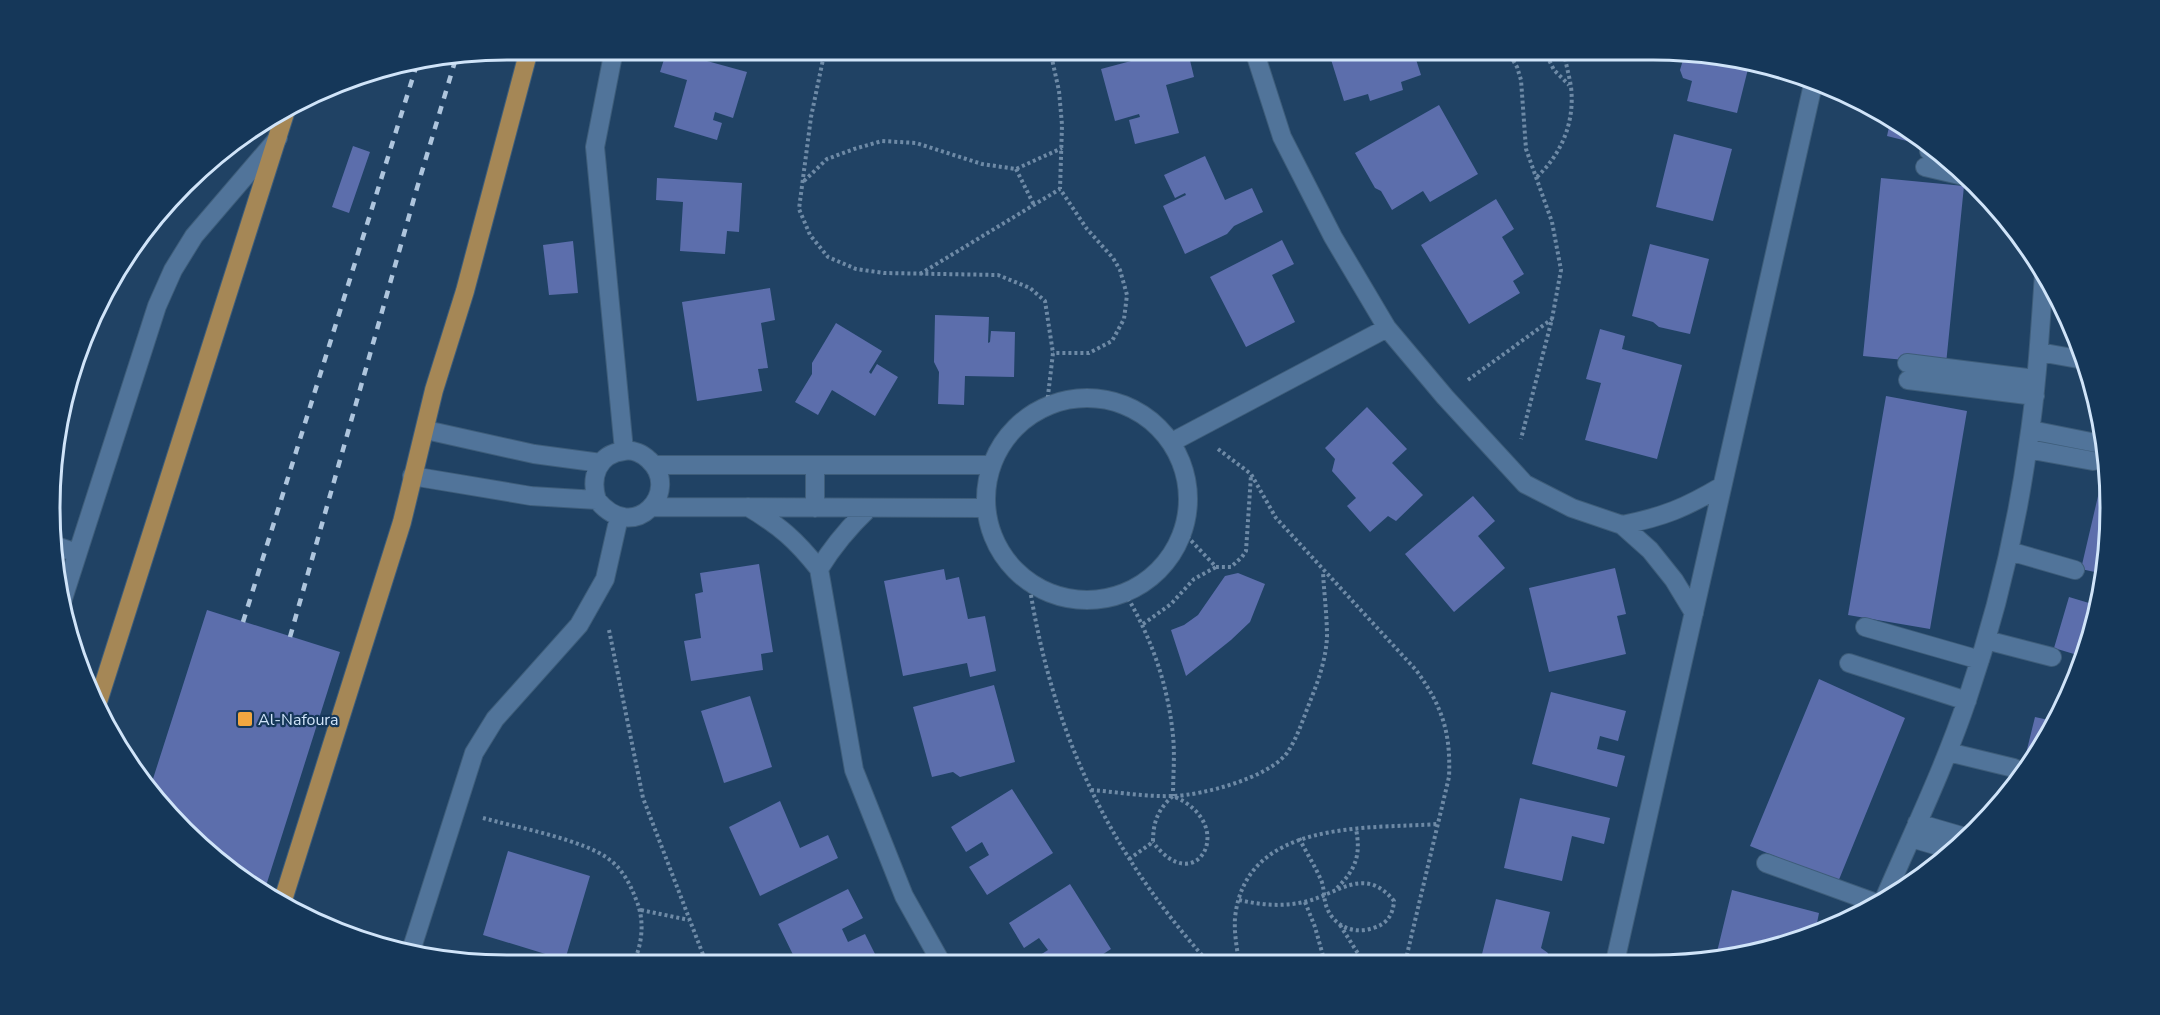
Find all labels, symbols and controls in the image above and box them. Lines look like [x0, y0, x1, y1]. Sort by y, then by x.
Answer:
place label: Al-Nafoura [258, 709, 339, 731]
marker: Al-Nafoura [236, 710, 254, 728]

